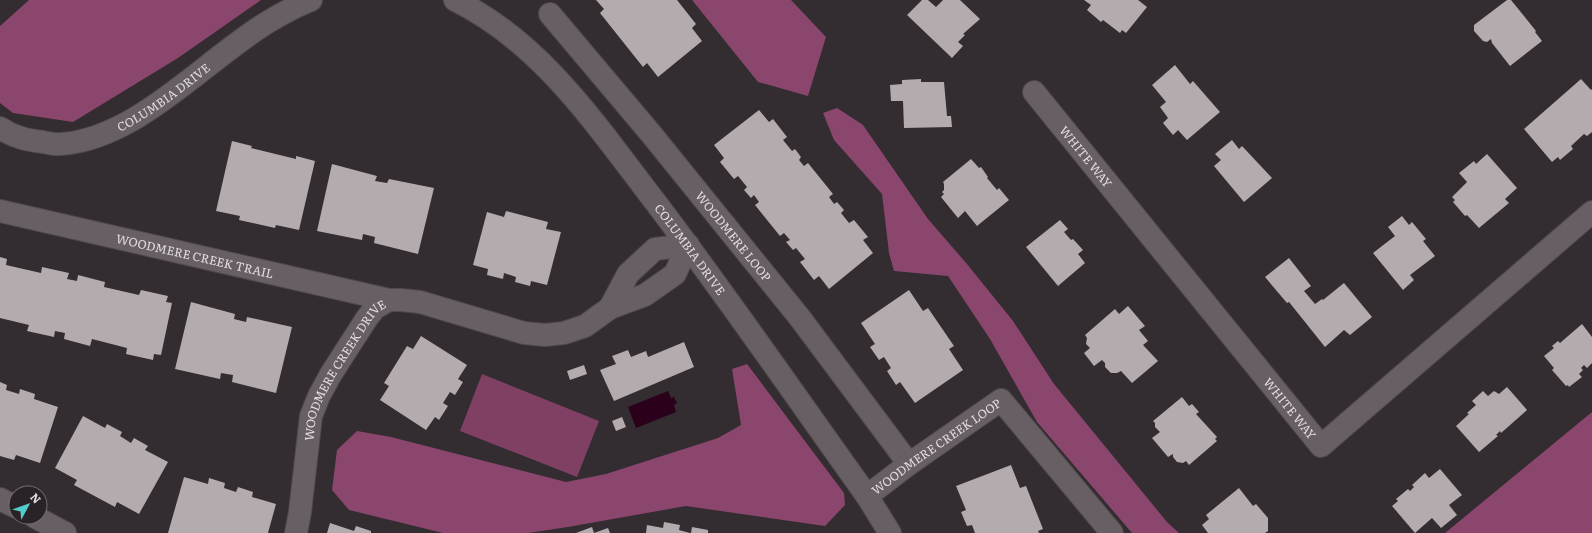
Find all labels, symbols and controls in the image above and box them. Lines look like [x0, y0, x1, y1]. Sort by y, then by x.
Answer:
street label: COLUMBIA DRIVE [114, 58, 214, 136]
street label: WHITE WAY [1056, 122, 1117, 192]
street label: WOODMERE LOOP [692, 187, 776, 285]
street label: COLUMBIA DRIVE [651, 200, 730, 299]
street label: WOODMERE CREEK TRAIL [114, 229, 276, 282]
street label: WOODMERE CREEK DRIVE [299, 295, 389, 442]
street label: WHITE WAY [1260, 373, 1321, 443]
street label: WOODMERE CREEK LOOP [867, 394, 1004, 499]
north arrow [8, 485, 48, 525]
text: N [27, 489, 45, 507]

